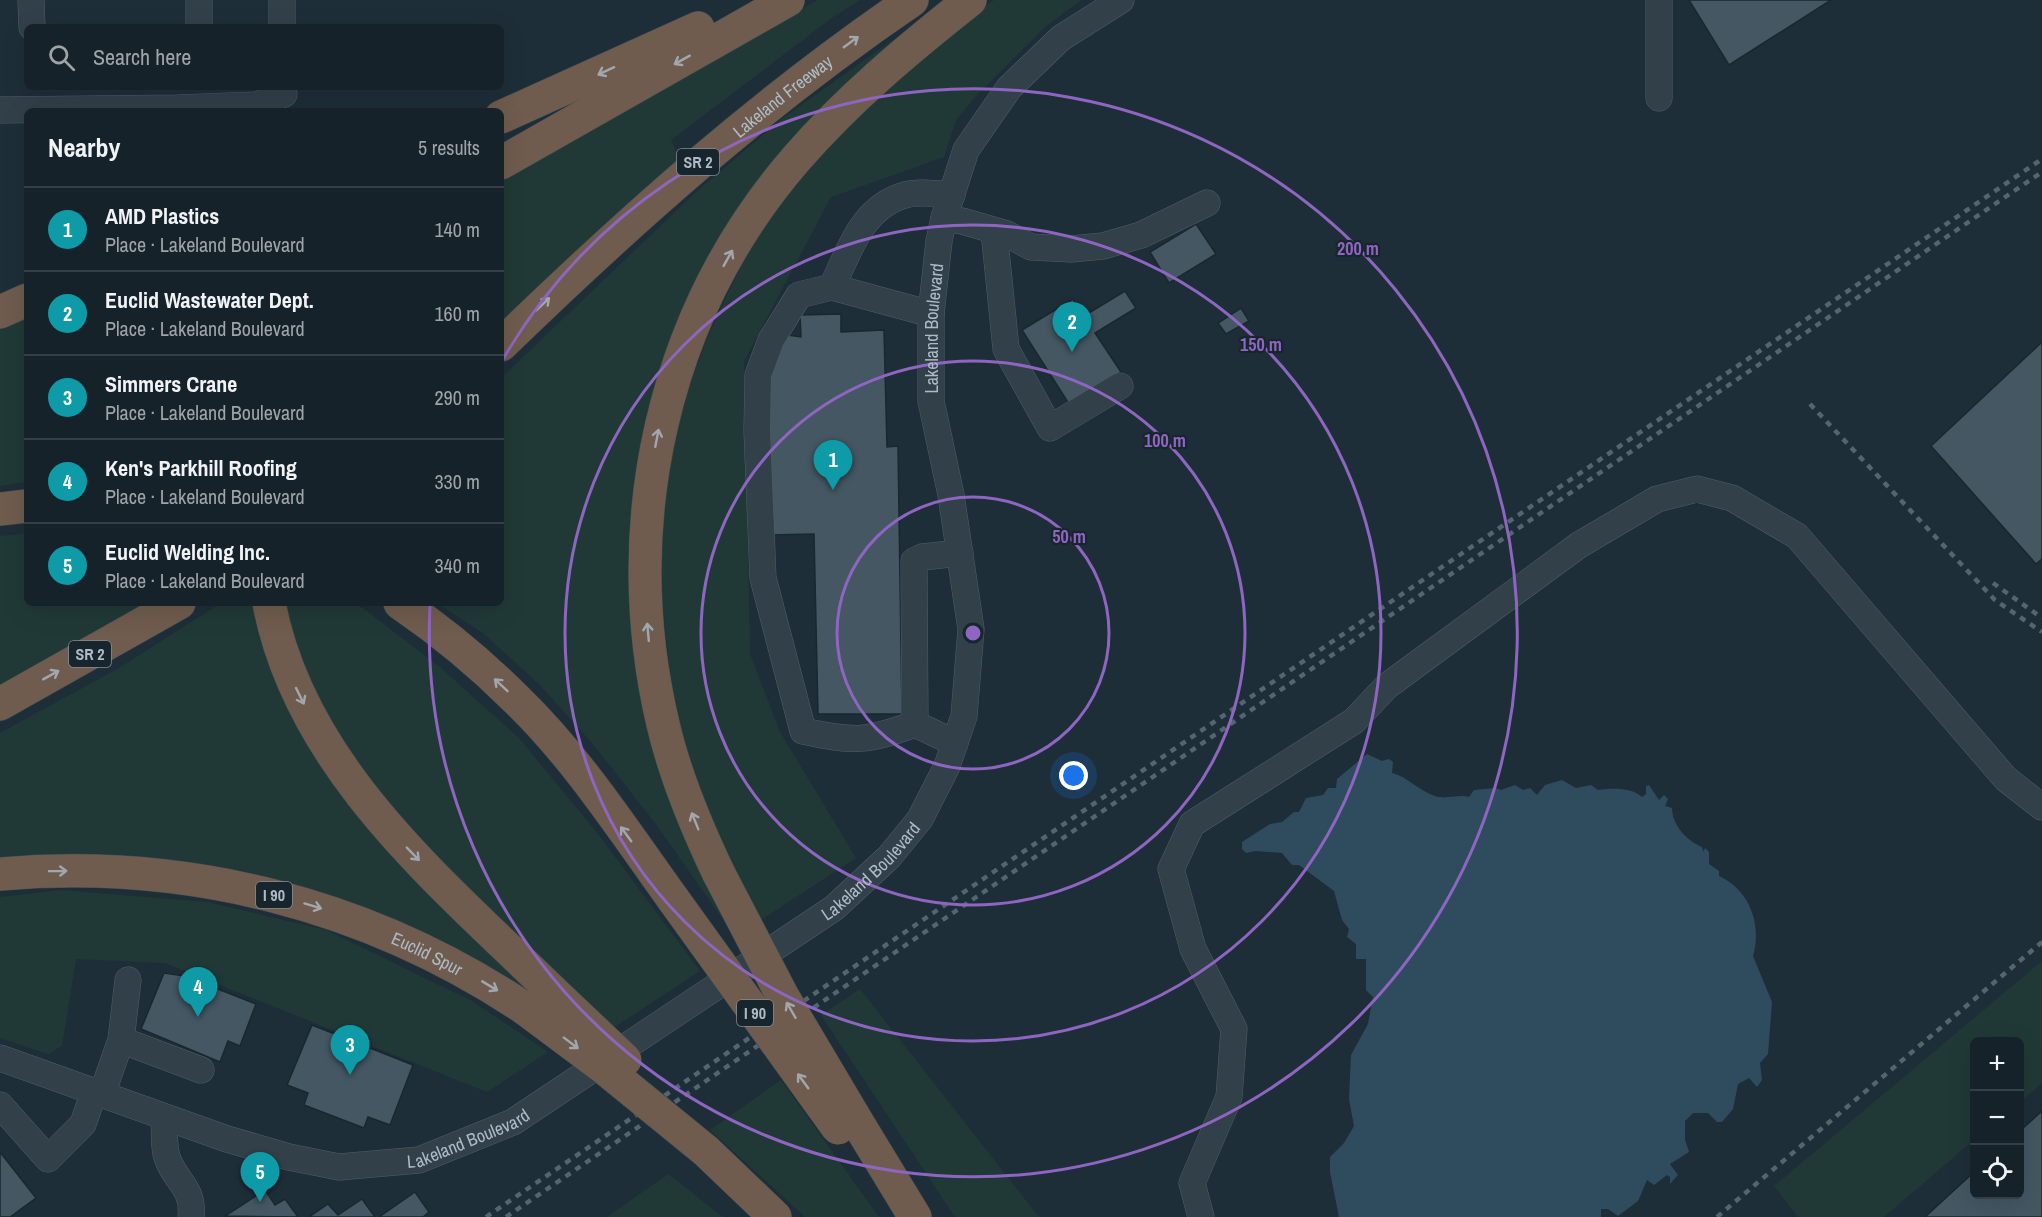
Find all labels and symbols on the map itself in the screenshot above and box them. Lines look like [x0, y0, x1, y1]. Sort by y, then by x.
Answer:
one-way arrow [843, 36, 859, 48]
street label: Lakeland Freeway [727, 48, 838, 143]
one-way arrow [674, 55, 692, 66]
one-way arrow [597, 66, 615, 78]
road number: SR 2 [677, 149, 719, 175]
text: 200 m [1337, 236, 1379, 261]
one-way arrow [722, 250, 734, 267]
street label: Lakeland Boulevard [919, 262, 949, 394]
one-way arrow [536, 297, 551, 312]
pin: 2 [1052, 302, 1092, 352]
text: 150 m [1240, 332, 1282, 357]
text: 100 m [1144, 428, 1186, 453]
one-way arrow [652, 429, 663, 449]
pin: 1 [814, 440, 852, 490]
text: 50 m [1052, 524, 1086, 549]
one-way arrow [642, 623, 653, 643]
centre of rings [963, 623, 983, 643]
road number: SR 2 [69, 641, 111, 667]
one-way arrow [42, 669, 59, 681]
one-way arrow [494, 678, 509, 692]
one-way arrow [295, 686, 307, 704]
your location [1059, 761, 1088, 790]
one-way arrow [689, 812, 700, 831]
street label: Lakeland Boulevard [816, 816, 925, 926]
one-way arrow [620, 827, 632, 843]
one-way arrow [406, 846, 421, 861]
one-way arrow [48, 865, 68, 877]
road number: I 90 [256, 882, 292, 908]
one-way arrow [303, 901, 322, 912]
street label: Euclid Spur [388, 925, 467, 981]
pin: 4 [178, 968, 218, 1017]
one-way arrow [481, 980, 498, 992]
road number: I 90 [737, 1000, 773, 1026]
one-way arrow [785, 1002, 796, 1020]
pin: 3 [330, 1026, 370, 1075]
one-way arrow [563, 1036, 579, 1049]
one-way arrow [797, 1073, 810, 1089]
street label: Lakeland Boulevard [406, 1102, 534, 1174]
pin: 5 [240, 1152, 280, 1202]

